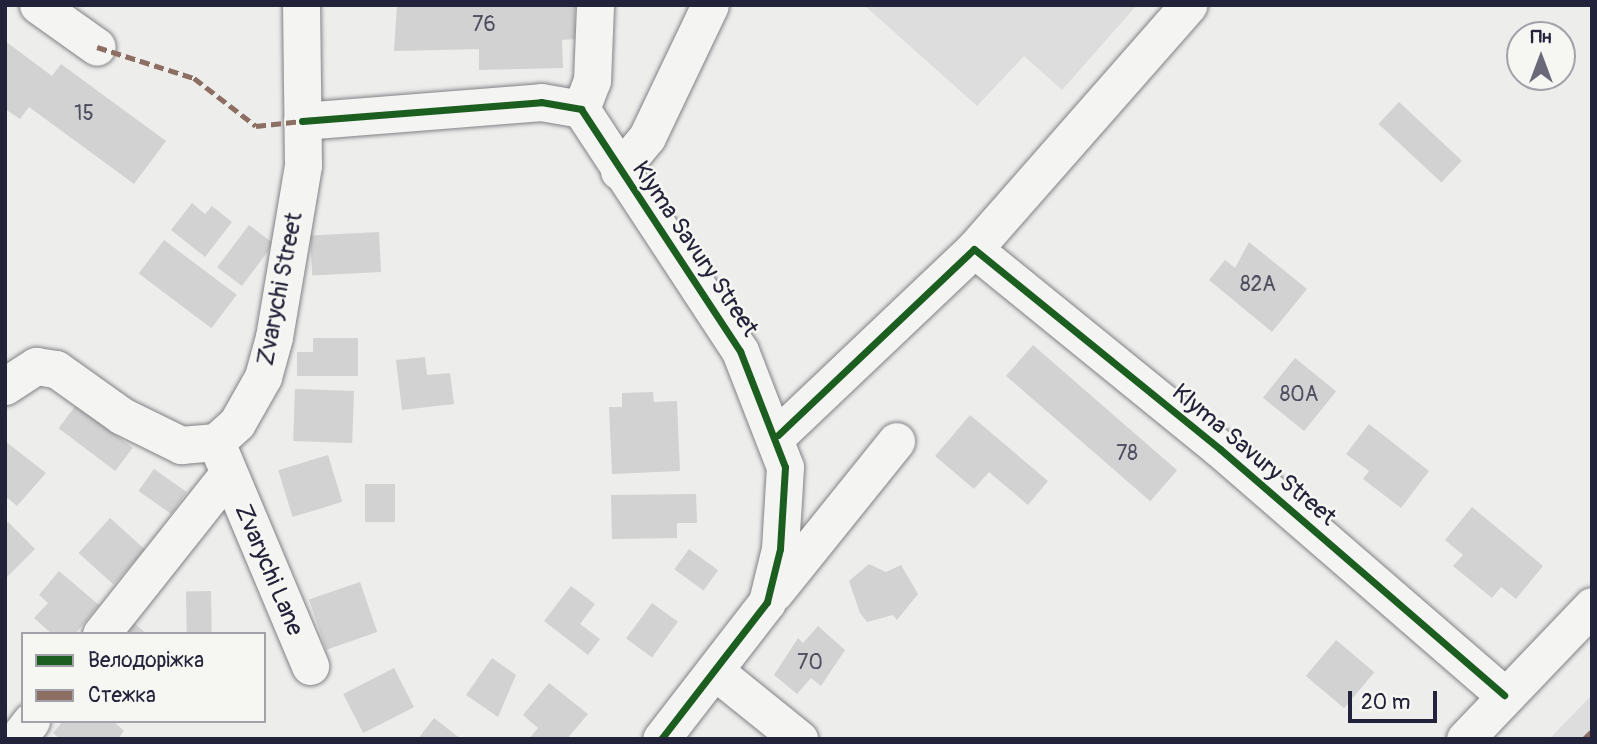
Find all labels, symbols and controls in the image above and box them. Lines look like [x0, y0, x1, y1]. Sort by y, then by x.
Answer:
house number: 76 [472, 12, 496, 38]
north arrow [1506, 21, 1576, 91]
text: Пн [1531, 25, 1551, 49]
house number: 15 [74, 101, 94, 127]
street label: Klyma Savury Street [626, 156, 764, 342]
street label: Zvarychi Street [251, 210, 309, 368]
house number: 82А [1240, 272, 1276, 298]
street label: Klyma Savury Street [1166, 378, 1342, 532]
house number: 80А [1280, 382, 1318, 408]
house number: 78 [1116, 441, 1138, 467]
street label: Zvarychi Lane [228, 500, 310, 640]
legend [21, 632, 266, 723]
text: Велодоріжка [88, 647, 204, 674]
house number: 70 [797, 650, 823, 676]
scale bar [1352, 678, 1441, 722]
text: Стежка [88, 682, 156, 709]
text: 20 m [1361, 689, 1410, 716]

